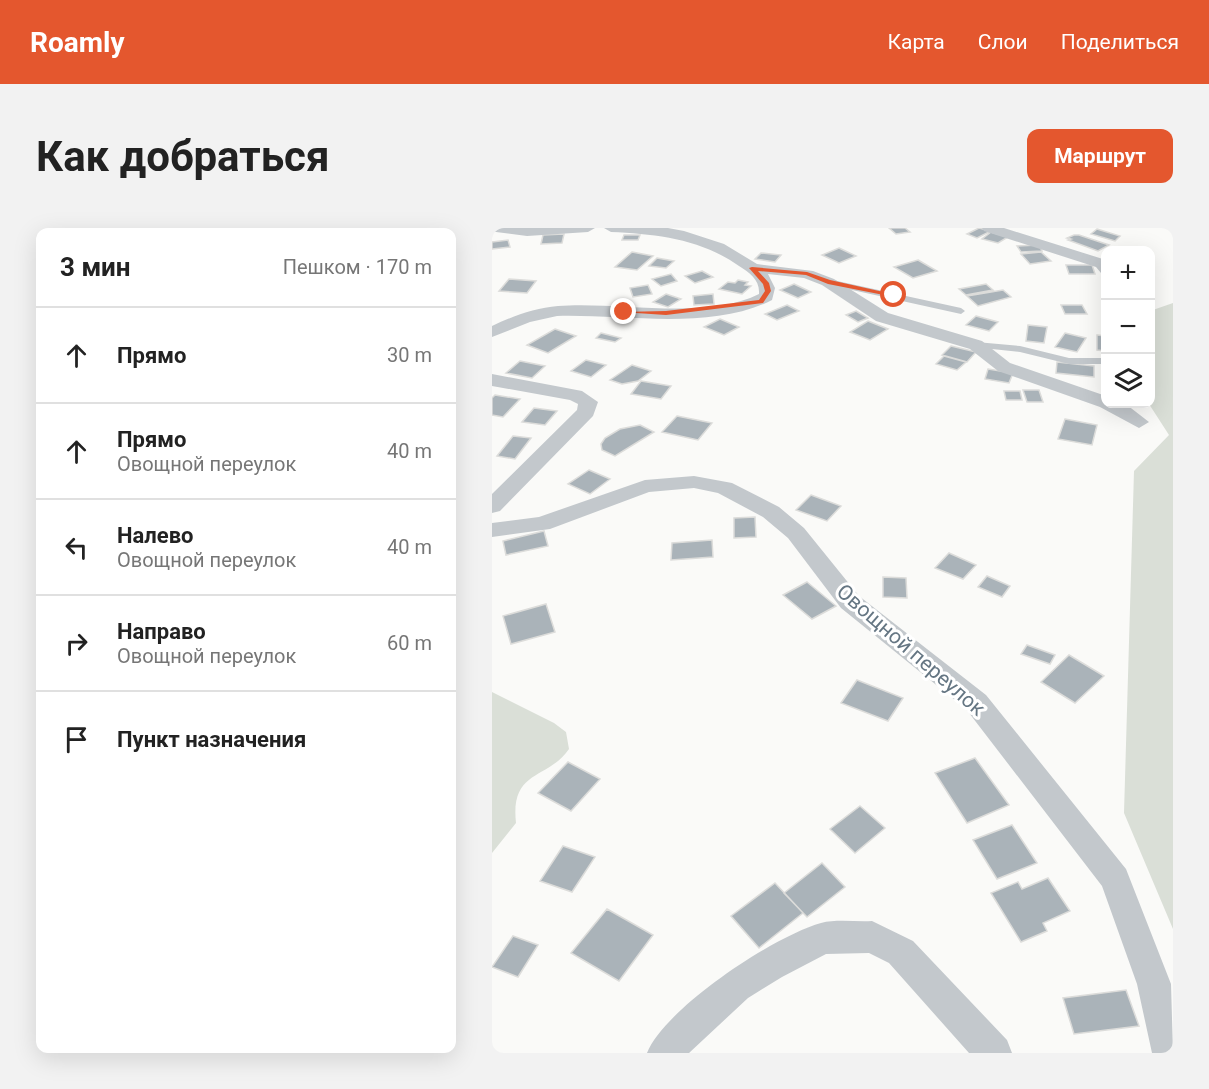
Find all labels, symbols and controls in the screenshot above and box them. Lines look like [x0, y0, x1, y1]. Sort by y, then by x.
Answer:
text: Roamly [30, 26, 125, 59]
text: Карта [888, 30, 945, 54]
text: Слои [978, 30, 1028, 54]
text: Поделиться [1061, 30, 1179, 54]
button: Маршрут [1027, 129, 1173, 183]
text: Как добраться [36, 132, 330, 181]
map controls [1101, 246, 1155, 408]
button: + [1101, 246, 1155, 300]
text: 3 мин [60, 252, 131, 282]
text: Пешком · 170 m [283, 255, 432, 279]
route start [880, 281, 906, 307]
route end [610, 298, 636, 324]
button: − [1101, 300, 1155, 354]
icon: ahead [60, 339, 93, 372]
text: Прямо [117, 343, 186, 368]
text: 30 m [387, 343, 432, 367]
button: layers [1101, 354, 1155, 408]
text: Прямо [117, 427, 186, 452]
icon: ahead [60, 435, 93, 468]
text: 40 m [387, 439, 432, 463]
text: Овощной переулок [117, 452, 296, 476]
text: Налево [117, 523, 194, 548]
icon: left [60, 531, 93, 564]
text: 40 m [387, 535, 432, 559]
text: Овощной переулок [117, 548, 296, 572]
street label: Овощной переулок [832, 579, 990, 721]
text: Направо [117, 619, 206, 644]
icon: right [60, 627, 93, 660]
text: 60 m [387, 631, 432, 655]
text: Овощной переулок [117, 644, 296, 668]
icon: arrive [60, 723, 93, 756]
text: Пункт назначения [117, 727, 306, 752]

